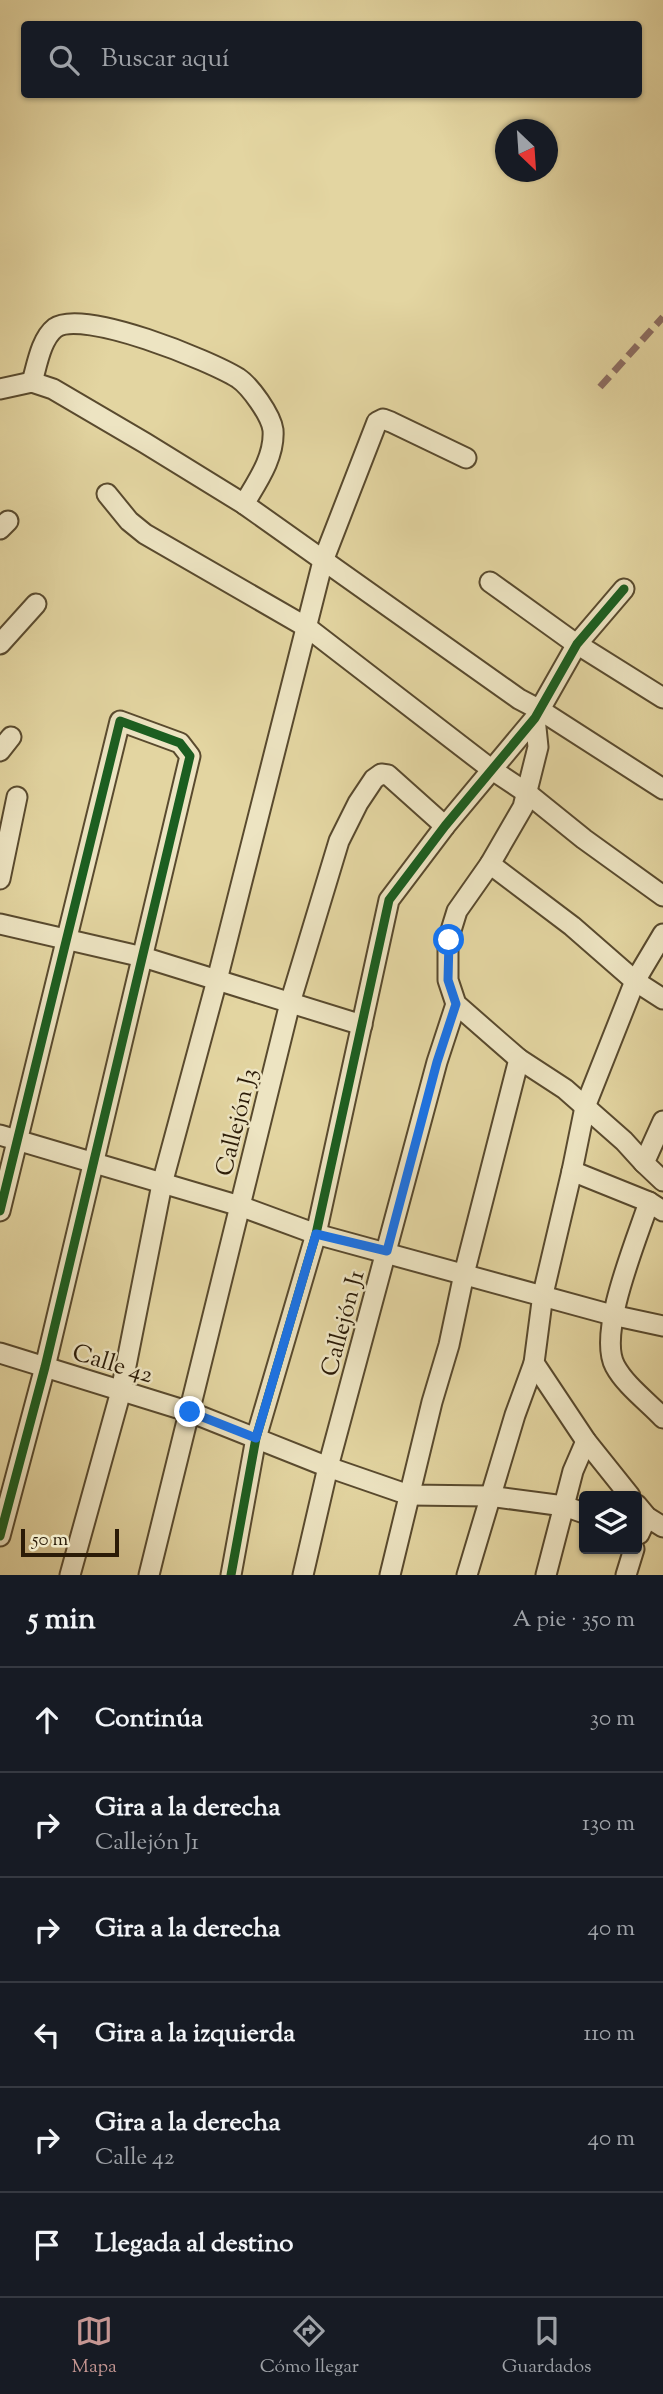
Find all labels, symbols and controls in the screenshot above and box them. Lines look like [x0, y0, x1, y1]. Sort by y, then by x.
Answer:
search box [21, 21, 642, 98]
icon: search [45, 41, 83, 79]
text: Buscar aquí [101, 41, 230, 78]
north arrow [495, 119, 558, 182]
route start [433, 924, 464, 955]
street label: Callejón J3 [208, 1065, 268, 1180]
street label: Callejón J1 [313, 1267, 374, 1380]
street label: Calle 42 [68, 1337, 157, 1393]
route end [174, 1396, 205, 1427]
map controls [579, 1491, 642, 1554]
button: layers [579, 1491, 642, 1554]
scale bar [21, 1526, 119, 1558]
text: 50 m [32, 1527, 68, 1554]
text: 5 min [28, 1599, 96, 1642]
text: A pie · 350 m [513, 1604, 635, 1637]
icon: ahead [28, 1701, 66, 1739]
text: Continúa [95, 1701, 203, 1738]
text: 30 m [590, 1703, 635, 1736]
text: Gira a la derecha [95, 1790, 280, 1827]
icon: right [28, 1806, 66, 1844]
text: 130 m [582, 1808, 635, 1841]
text: Callejón J1 [95, 1827, 199, 1860]
icon: right [28, 1911, 66, 1949]
text: Gira a la derecha [95, 1911, 280, 1948]
text: 40 m [588, 1913, 635, 1946]
icon: left [28, 2016, 66, 2054]
text: Gira a la izquierda [95, 2016, 295, 2053]
text: 110 m [584, 2018, 635, 2051]
text: Gira a la derecha [95, 2105, 280, 2142]
icon: right [28, 2121, 66, 2159]
text: 40 m [588, 2123, 635, 2156]
text: Calle 42 [95, 2142, 174, 2175]
icon: arrive [28, 2226, 66, 2264]
text: Llegada al destino [95, 2226, 293, 2263]
tab: Mapa [71, 2312, 117, 2381]
tab: Cómo llegar [260, 2312, 359, 2381]
tab: Guardados [502, 2312, 592, 2381]

